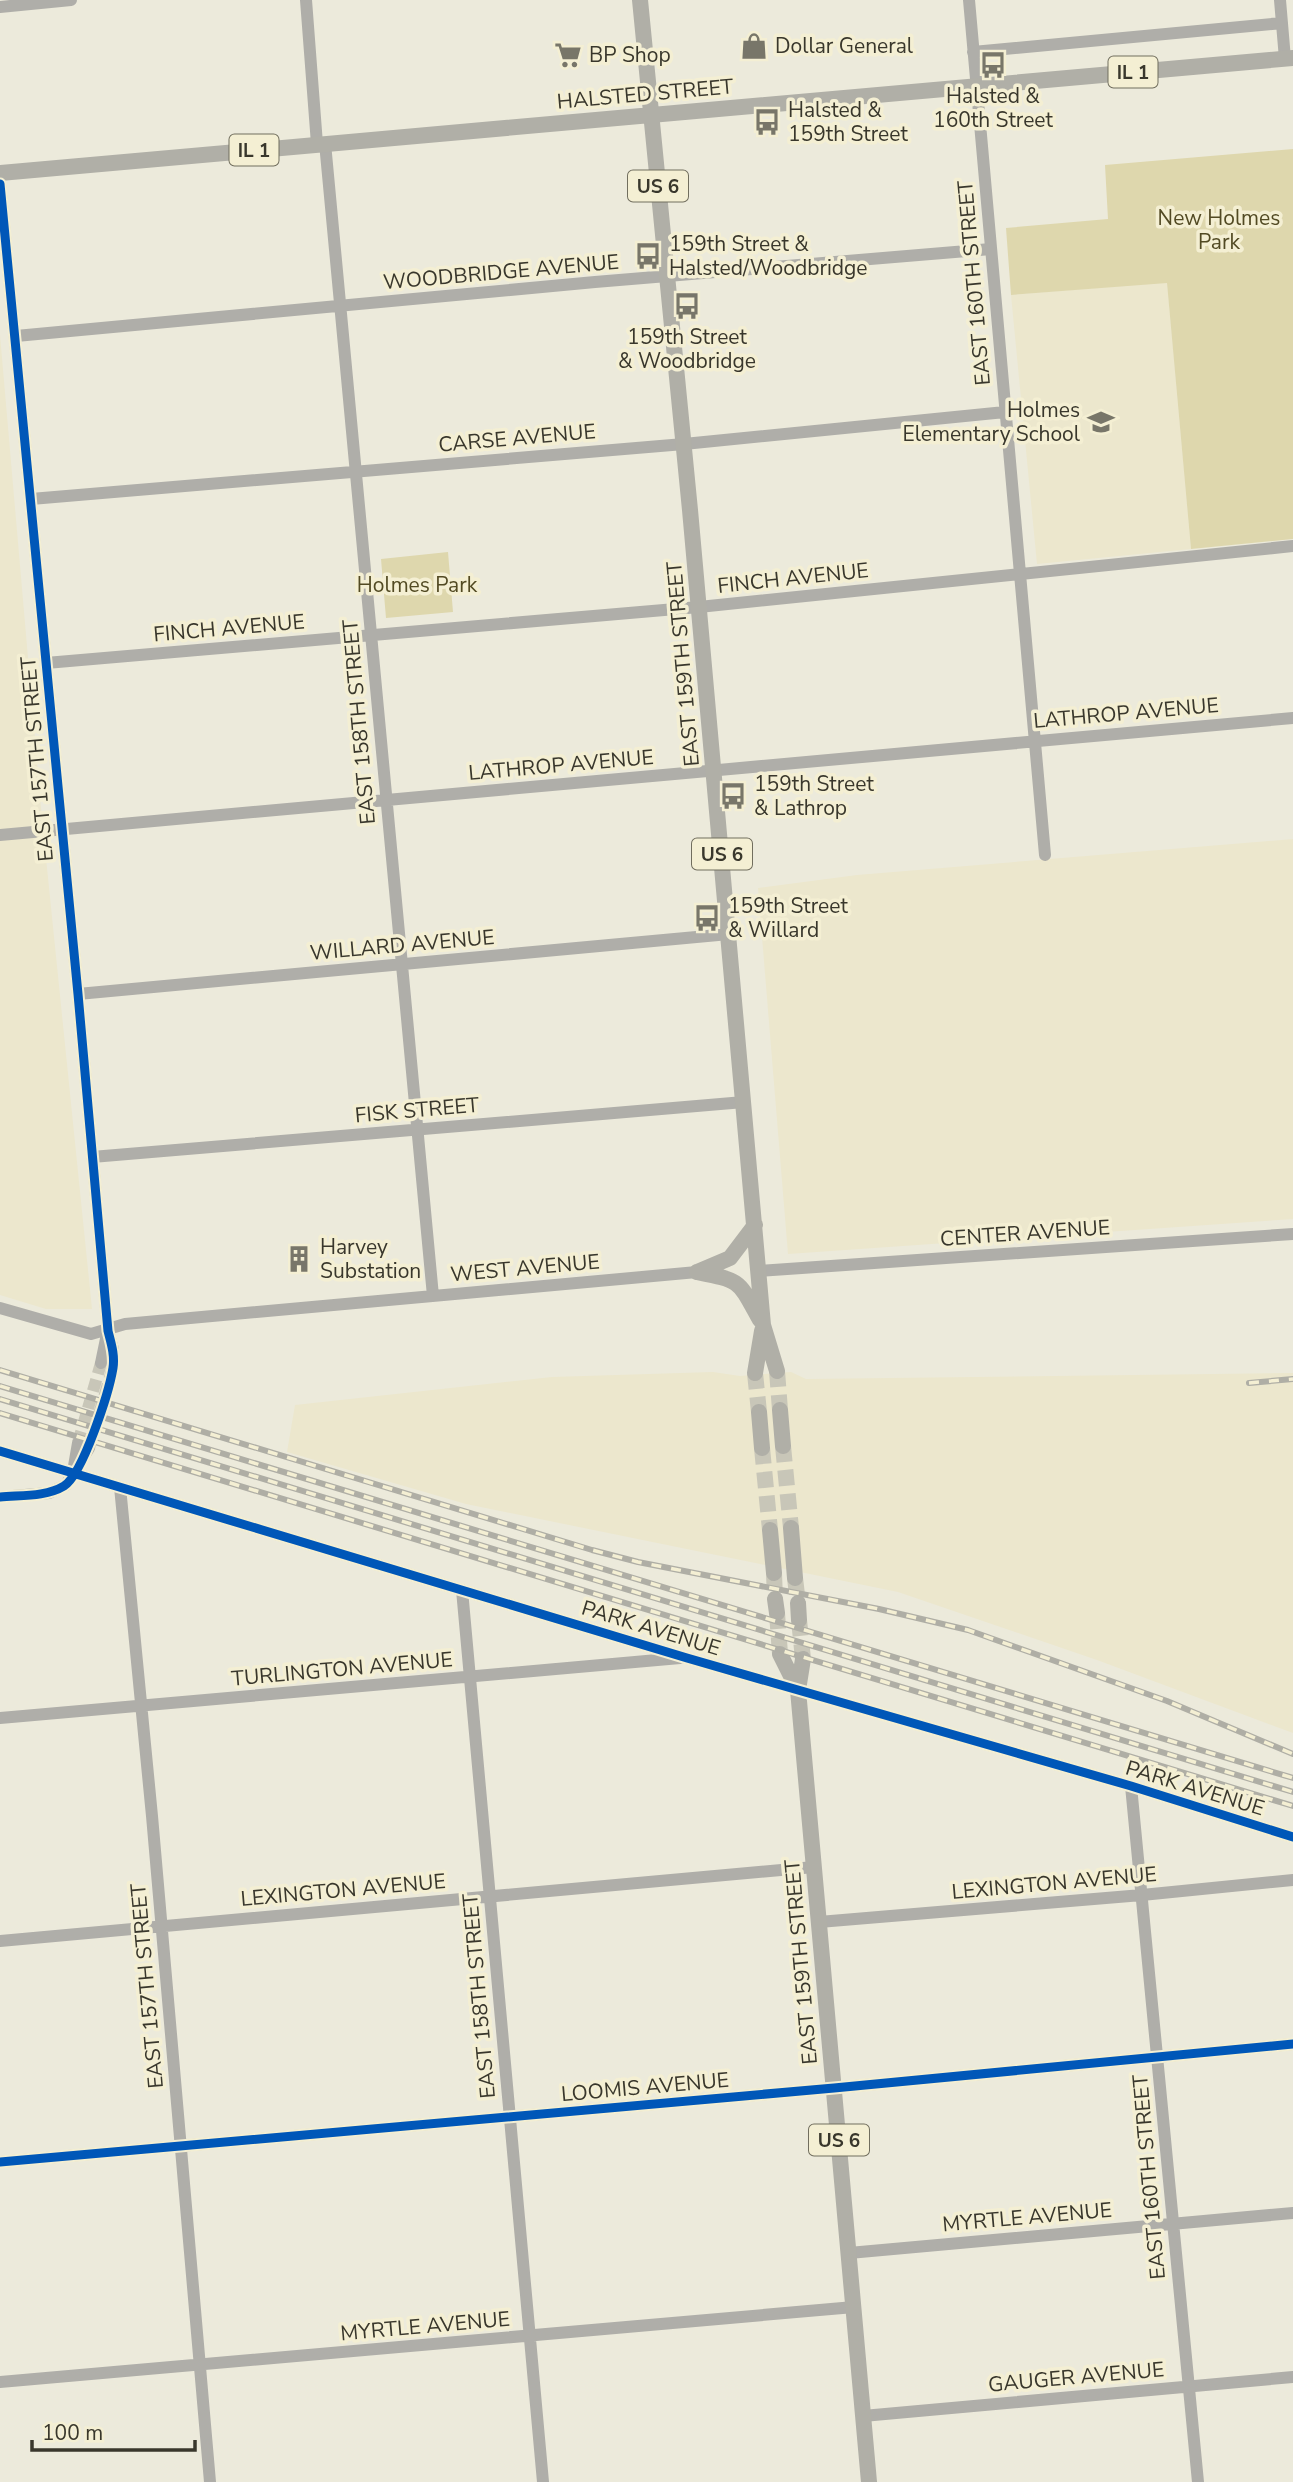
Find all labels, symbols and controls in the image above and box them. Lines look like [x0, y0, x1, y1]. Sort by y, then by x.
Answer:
shop icon: Dollar General [739, 31, 769, 61]
place label: Dollar General [775, 32, 914, 60]
supermarket icon: BP Shop [553, 40, 583, 70]
place label: BP Shop [589, 41, 671, 69]
bus stop icon: Halsted & 160th Street [978, 50, 1008, 80]
road number: IL 1 [1108, 57, 1158, 88]
street label: HALSTED STREET [556, 72, 735, 116]
place label: Halsted & 160th Street [933, 82, 1054, 134]
place label: Halsted & 159th Street [788, 96, 908, 148]
bus stop icon: Halsted & 159th Street [752, 107, 782, 137]
road number: IL 1 [230, 134, 278, 166]
road number: US 6 [628, 170, 688, 202]
street label: EAST 160TH STREET [951, 179, 997, 387]
park label: New Holmes Park [1158, 204, 1280, 256]
place label: 159th Street & Halsted/Woodbridge [669, 230, 868, 282]
bus stop icon: 159th Street & Halsted/Woodbridge [633, 241, 663, 271]
street label: WOODBRIDGE AVENUE [382, 248, 620, 296]
bus stop icon: 159th Street & Woodbridge [672, 291, 702, 321]
place label: 159th Street & Woodbridge [618, 323, 756, 375]
place label: Holmes Elementary School [902, 396, 1081, 448]
school or university icon: Holmes Elementary School [1086, 407, 1116, 437]
street label: CARSE AVENUE [437, 417, 597, 459]
street label: FINCH AVENUE [716, 556, 870, 600]
street label: EAST 159TH STREET [660, 560, 706, 768]
park label: Holmes Park [357, 571, 478, 599]
street label: FINCH AVENUE [152, 607, 306, 649]
street label: EAST 158TH STREET [336, 618, 382, 826]
street label: EAST 157TH STREET [14, 655, 60, 863]
street label: LATHROP AVENUE [1032, 691, 1220, 735]
street label: LATHROP AVENUE [467, 743, 655, 787]
place label: 159th Street & Lathrop [754, 770, 874, 822]
bus stop icon: 159th Street & Lathrop [718, 781, 748, 811]
road number: US 6 [692, 838, 752, 870]
place label: 159th Street & Willard [728, 892, 848, 944]
bus stop icon: 159th Street & Willard [692, 903, 722, 933]
street label: WILLARD AVENUE [309, 923, 495, 967]
street label: FISK STREET [354, 1091, 481, 1129]
street label: CENTER AVENUE [939, 1213, 1111, 1253]
place label: Harvey Substation [320, 1233, 421, 1285]
building icon: Harvey Substation [284, 1244, 314, 1274]
street label: WEST AVENUE [449, 1248, 601, 1288]
street label: PARK AVENUE [578, 1594, 724, 1662]
street label: TURLINGTON AVENUE [230, 1645, 454, 1693]
street label: PARK AVENUE [1122, 1754, 1268, 1822]
street label: EAST 159TH STREET [778, 1858, 824, 2066]
street label: LEXINGTON AVENUE [950, 1860, 1158, 1906]
street label: LEXINGTON AVENUE [239, 1867, 447, 1913]
street label: EAST 157TH STREET [124, 1882, 170, 2090]
street label: EAST 158TH STREET [456, 1892, 502, 2100]
street label: LOOMIS AVENUE [560, 2066, 730, 2108]
street label: EAST 160TH STREET [1126, 2073, 1172, 2281]
road number: US 6 [809, 2124, 869, 2156]
street label: MYRTLE AVENUE [941, 2196, 1113, 2238]
street label: MYRTLE AVENUE [339, 2305, 511, 2347]
street label: GAUGER AVENUE [987, 2355, 1165, 2399]
scale bar [32, 2408, 194, 2452]
text: 100 m [42, 2419, 103, 2447]

